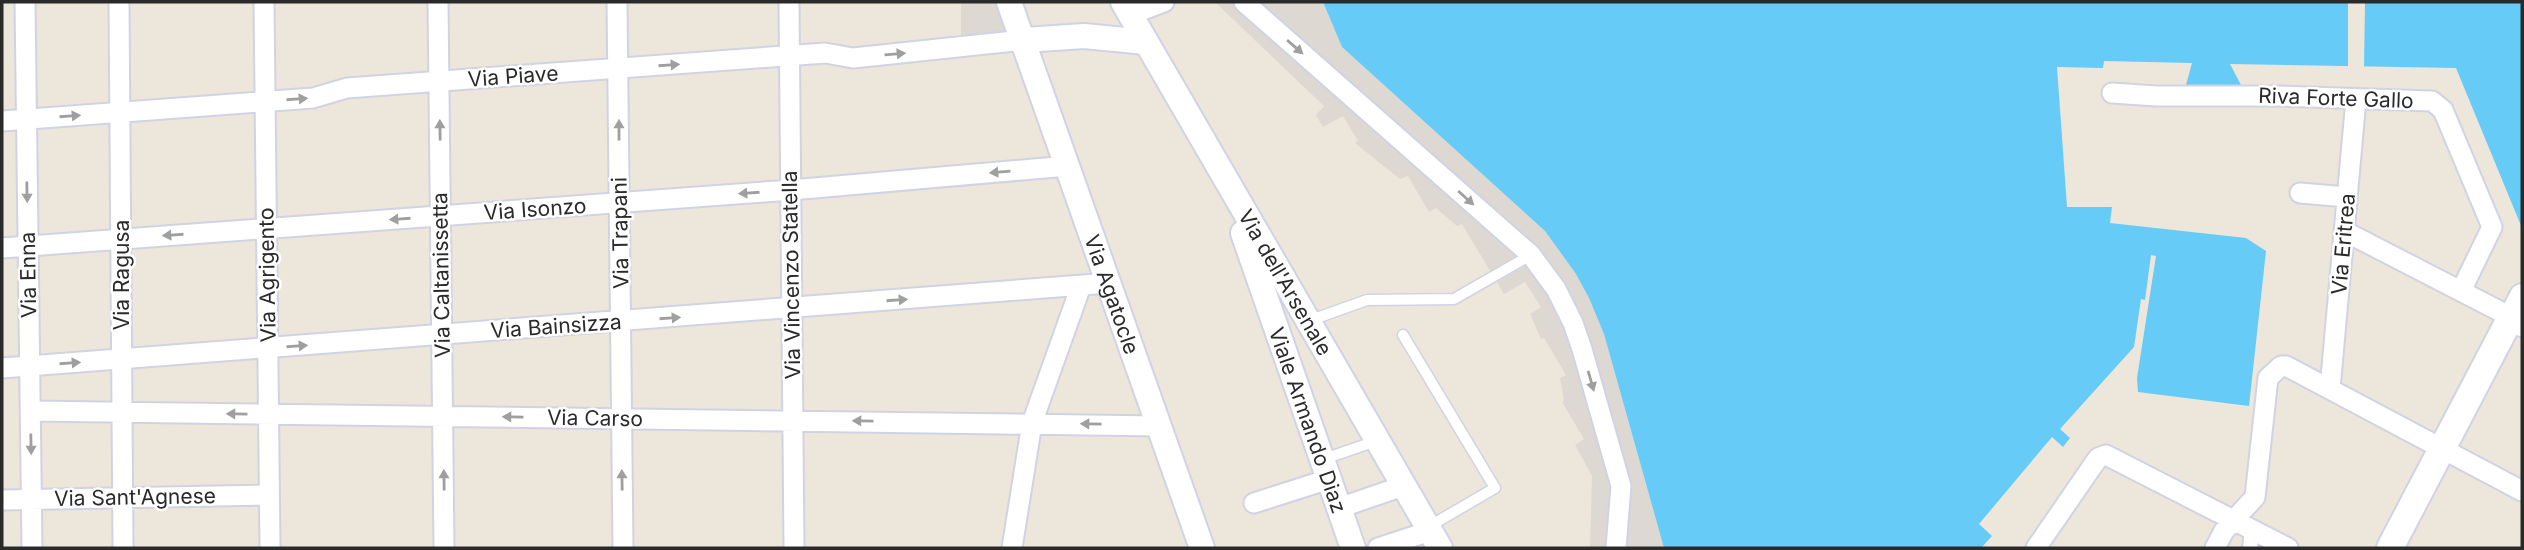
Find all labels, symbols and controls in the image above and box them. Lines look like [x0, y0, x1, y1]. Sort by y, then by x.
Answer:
one-way arrow [1287, 39, 1304, 54]
one-way arrow [884, 48, 906, 59]
one-way arrow [658, 59, 680, 70]
street label: Via Piave [467, 60, 559, 92]
street label: Riva Forte Gallo [2258, 83, 2414, 113]
one-way arrow [286, 93, 308, 104]
one-way arrow [59, 111, 81, 122]
one-way arrow [434, 119, 445, 141]
one-way arrow [613, 119, 624, 141]
one-way arrow [989, 167, 1011, 178]
street label: Via Vincenzo Statella [777, 170, 805, 380]
street label: Via Trapani [607, 177, 633, 289]
one-way arrow [21, 182, 33, 204]
one-way arrow [738, 188, 760, 199]
one-way arrow [1457, 190, 1475, 206]
street label: Via Caltanissetta [427, 192, 455, 358]
street label: Via Eritrea [2326, 192, 2360, 296]
street label: Via Isonzo [483, 193, 587, 225]
street label: Via dell'Arsenale [1234, 205, 1338, 360]
street label: Via Agrigento [253, 207, 281, 343]
one-way arrow [389, 214, 411, 225]
street label: Via Ragusa [109, 220, 134, 330]
one-way arrow [162, 230, 184, 241]
street label: Via Agatocle [1080, 231, 1145, 357]
street label: Via Enna [15, 232, 41, 318]
one-way arrow [886, 294, 908, 305]
street label: Via Bainsizza [490, 309, 622, 343]
one-way arrow [659, 312, 681, 323]
street label: Viale Armando Diaz [1264, 324, 1352, 516]
one-way arrow [286, 340, 308, 351]
one-way arrow [59, 357, 81, 368]
one-way arrow [1587, 370, 1597, 391]
street label: Via Carso [547, 405, 643, 431]
one-way arrow [226, 408, 248, 420]
one-way arrow [502, 411, 524, 423]
one-way arrow [852, 415, 874, 427]
one-way arrow [1080, 418, 1102, 430]
one-way arrow [25, 434, 37, 456]
one-way arrow [438, 469, 449, 491]
one-way arrow [616, 469, 628, 491]
street label: Via Sant'Agnese [54, 483, 216, 511]

